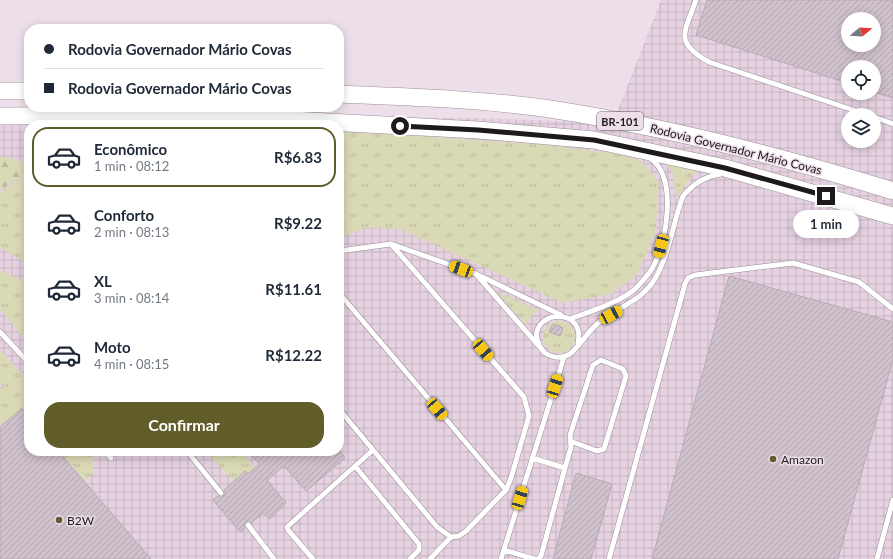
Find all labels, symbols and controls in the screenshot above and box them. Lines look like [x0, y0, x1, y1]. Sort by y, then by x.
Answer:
north arrow [841, 12, 881, 52]
map controls [841, 12, 881, 148]
text: Rodovia Governador Mário Covas [68, 40, 292, 58]
button: locate [841, 60, 881, 100]
text: Rodovia Governador Mário Covas [68, 79, 292, 97]
button: layers [841, 108, 881, 148]
road number: BR-101 [597, 112, 643, 130]
route start [391, 117, 409, 135]
street label: Rodovia Governador Mário Covas [648, 120, 824, 178]
icon: car [46, 139, 82, 175]
text: Econômico [94, 140, 167, 158]
text: R$6.83 [274, 148, 322, 166]
text: 1 min · 08:12 [94, 158, 169, 174]
route end [817, 187, 835, 205]
icon: car [46, 205, 82, 241]
text: Conforto [94, 206, 154, 224]
callout: 1 min [793, 210, 859, 238]
text: R$9.22 [274, 214, 322, 232]
text: 1 min [810, 216, 842, 232]
text: 2 min · 08:13 [94, 224, 169, 240]
car [652, 233, 670, 259]
car [448, 259, 474, 279]
icon: car [46, 271, 82, 307]
text: XL [94, 272, 112, 290]
text: R$11.61 [265, 280, 322, 298]
text: 3 min · 08:14 [94, 290, 169, 306]
car [598, 304, 624, 326]
icon: car [46, 337, 82, 373]
car [471, 337, 495, 363]
text: Moto [94, 338, 131, 356]
text: R$12.22 [265, 346, 322, 364]
text: 4 min · 08:15 [94, 356, 169, 372]
car [546, 373, 564, 399]
car [425, 396, 449, 422]
button: Confirmar [44, 402, 324, 448]
place label: Amazon [781, 452, 824, 467]
marker: Amazon [768, 454, 778, 464]
car [511, 485, 529, 511]
place label: B2W [67, 513, 95, 528]
marker: B2W [54, 515, 64, 525]

